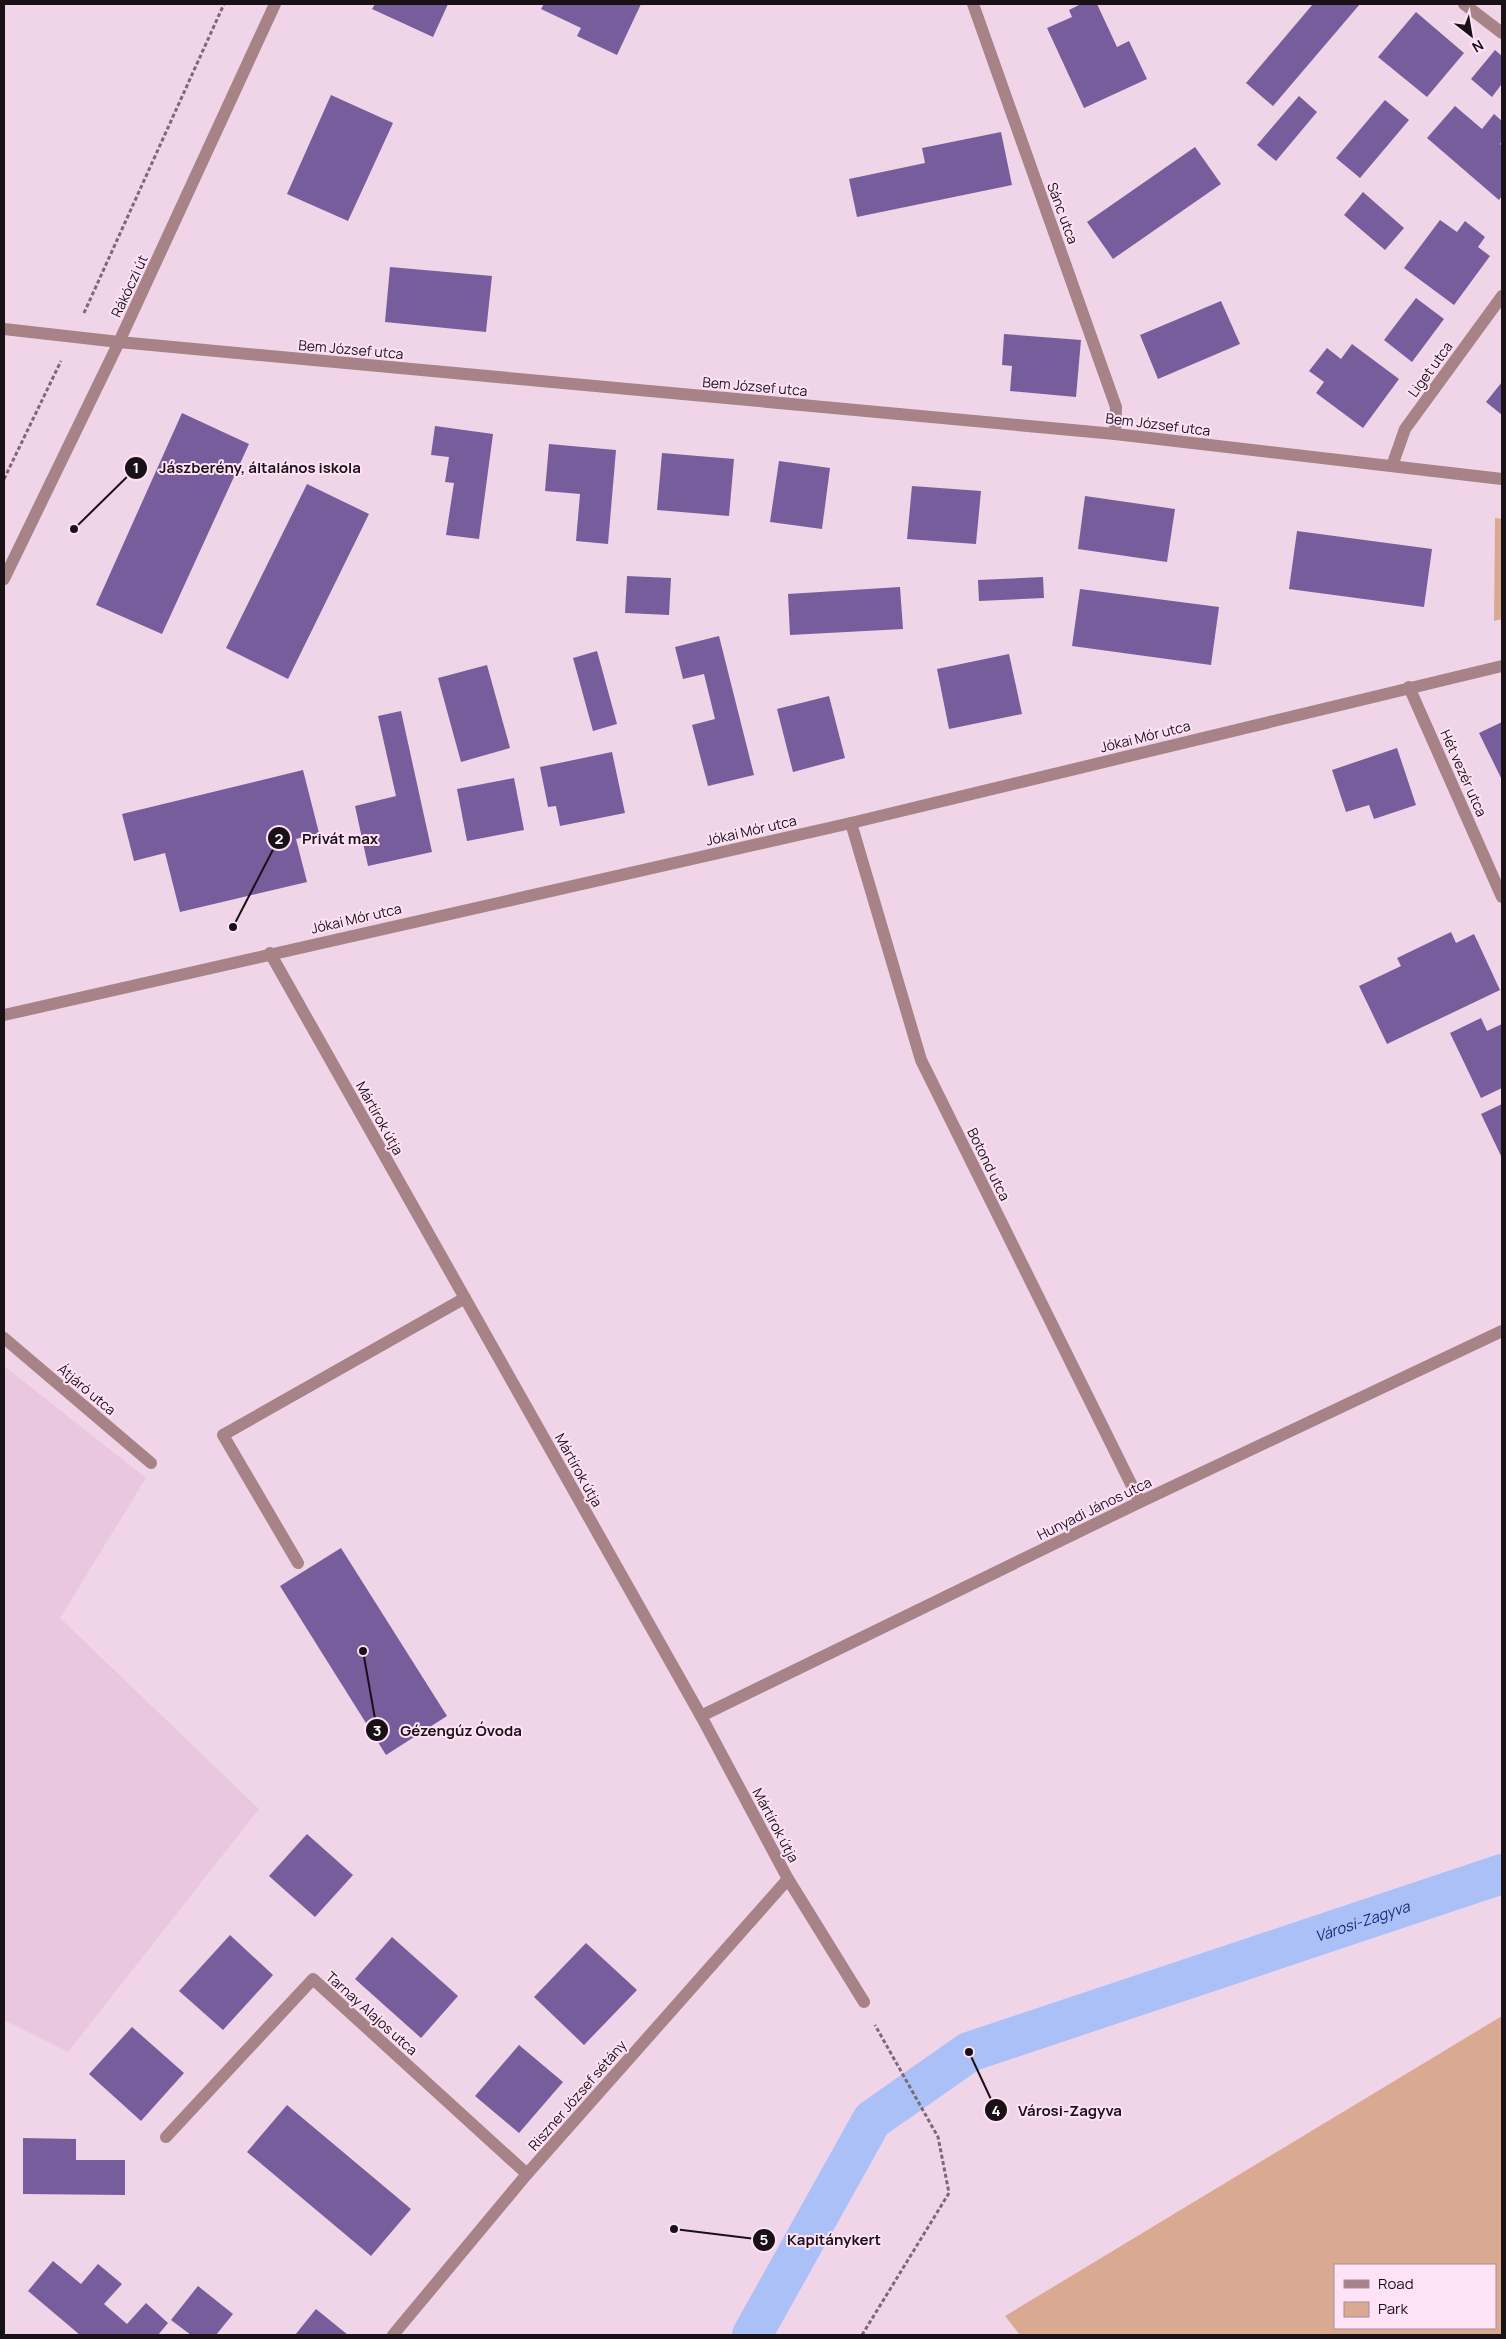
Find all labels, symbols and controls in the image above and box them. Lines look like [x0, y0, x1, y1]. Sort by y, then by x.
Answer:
north arrow [1446, 10, 1496, 60]
text: N [1469, 36, 1487, 57]
street label: Sánc utca [1043, 180, 1083, 246]
street label: Rákóczi út [106, 251, 152, 320]
street label: Bem József utca [298, 335, 404, 363]
street label: Liget utca [1403, 337, 1457, 401]
street label: Bem József utca [702, 372, 808, 400]
street label: Bem József utca [1104, 408, 1212, 440]
callout: Jászberény, általános iskola [124, 453, 371, 483]
text: 1 [133, 457, 139, 478]
text: Jászberény, általános iskola [159, 457, 361, 478]
street label: Jókai Mór utca [1098, 716, 1192, 756]
street label: Hét vezér utca [1436, 726, 1492, 820]
street label: Jókai Mór utca [704, 810, 798, 850]
callout: Privát max [267, 823, 388, 853]
text: 2 [275, 828, 284, 849]
text: Privát max [302, 828, 379, 849]
street label: Jókai Mór utca [309, 898, 403, 938]
street label: Mártírok útja [352, 1078, 408, 1158]
street label: Botond utca [963, 1124, 1015, 1204]
street label: Átjáró utca [54, 1359, 120, 1419]
street label: Mártírok útja [551, 1430, 607, 1510]
street label: Hunyadi János utca [1034, 1472, 1154, 1544]
callout: Gézengúz Óvoda [365, 1715, 532, 1745]
text: 3 [373, 1720, 381, 1741]
text: Gézengúz Óvoda [400, 1720, 522, 1741]
street label: Mártírok útja [748, 1785, 804, 1865]
water label: Városi-Zagyva [1312, 1895, 1413, 1946]
street label: Tarnay Alajos utca [322, 1967, 422, 2059]
street label: Riszner József sétány [524, 2035, 631, 2154]
callout: Városi-Zagyva [983, 2095, 1132, 2125]
text: 4 [991, 2100, 1001, 2121]
text: Városi-Zagyva [1018, 2100, 1122, 2121]
callout: Kapitánykert [752, 2225, 891, 2255]
text: 5 [760, 2229, 769, 2250]
text: Kapitánykert [787, 2229, 881, 2250]
legend [1334, 2264, 1496, 2329]
text: Road [1378, 2273, 1414, 2294]
text: Park [1378, 2298, 1408, 2319]

